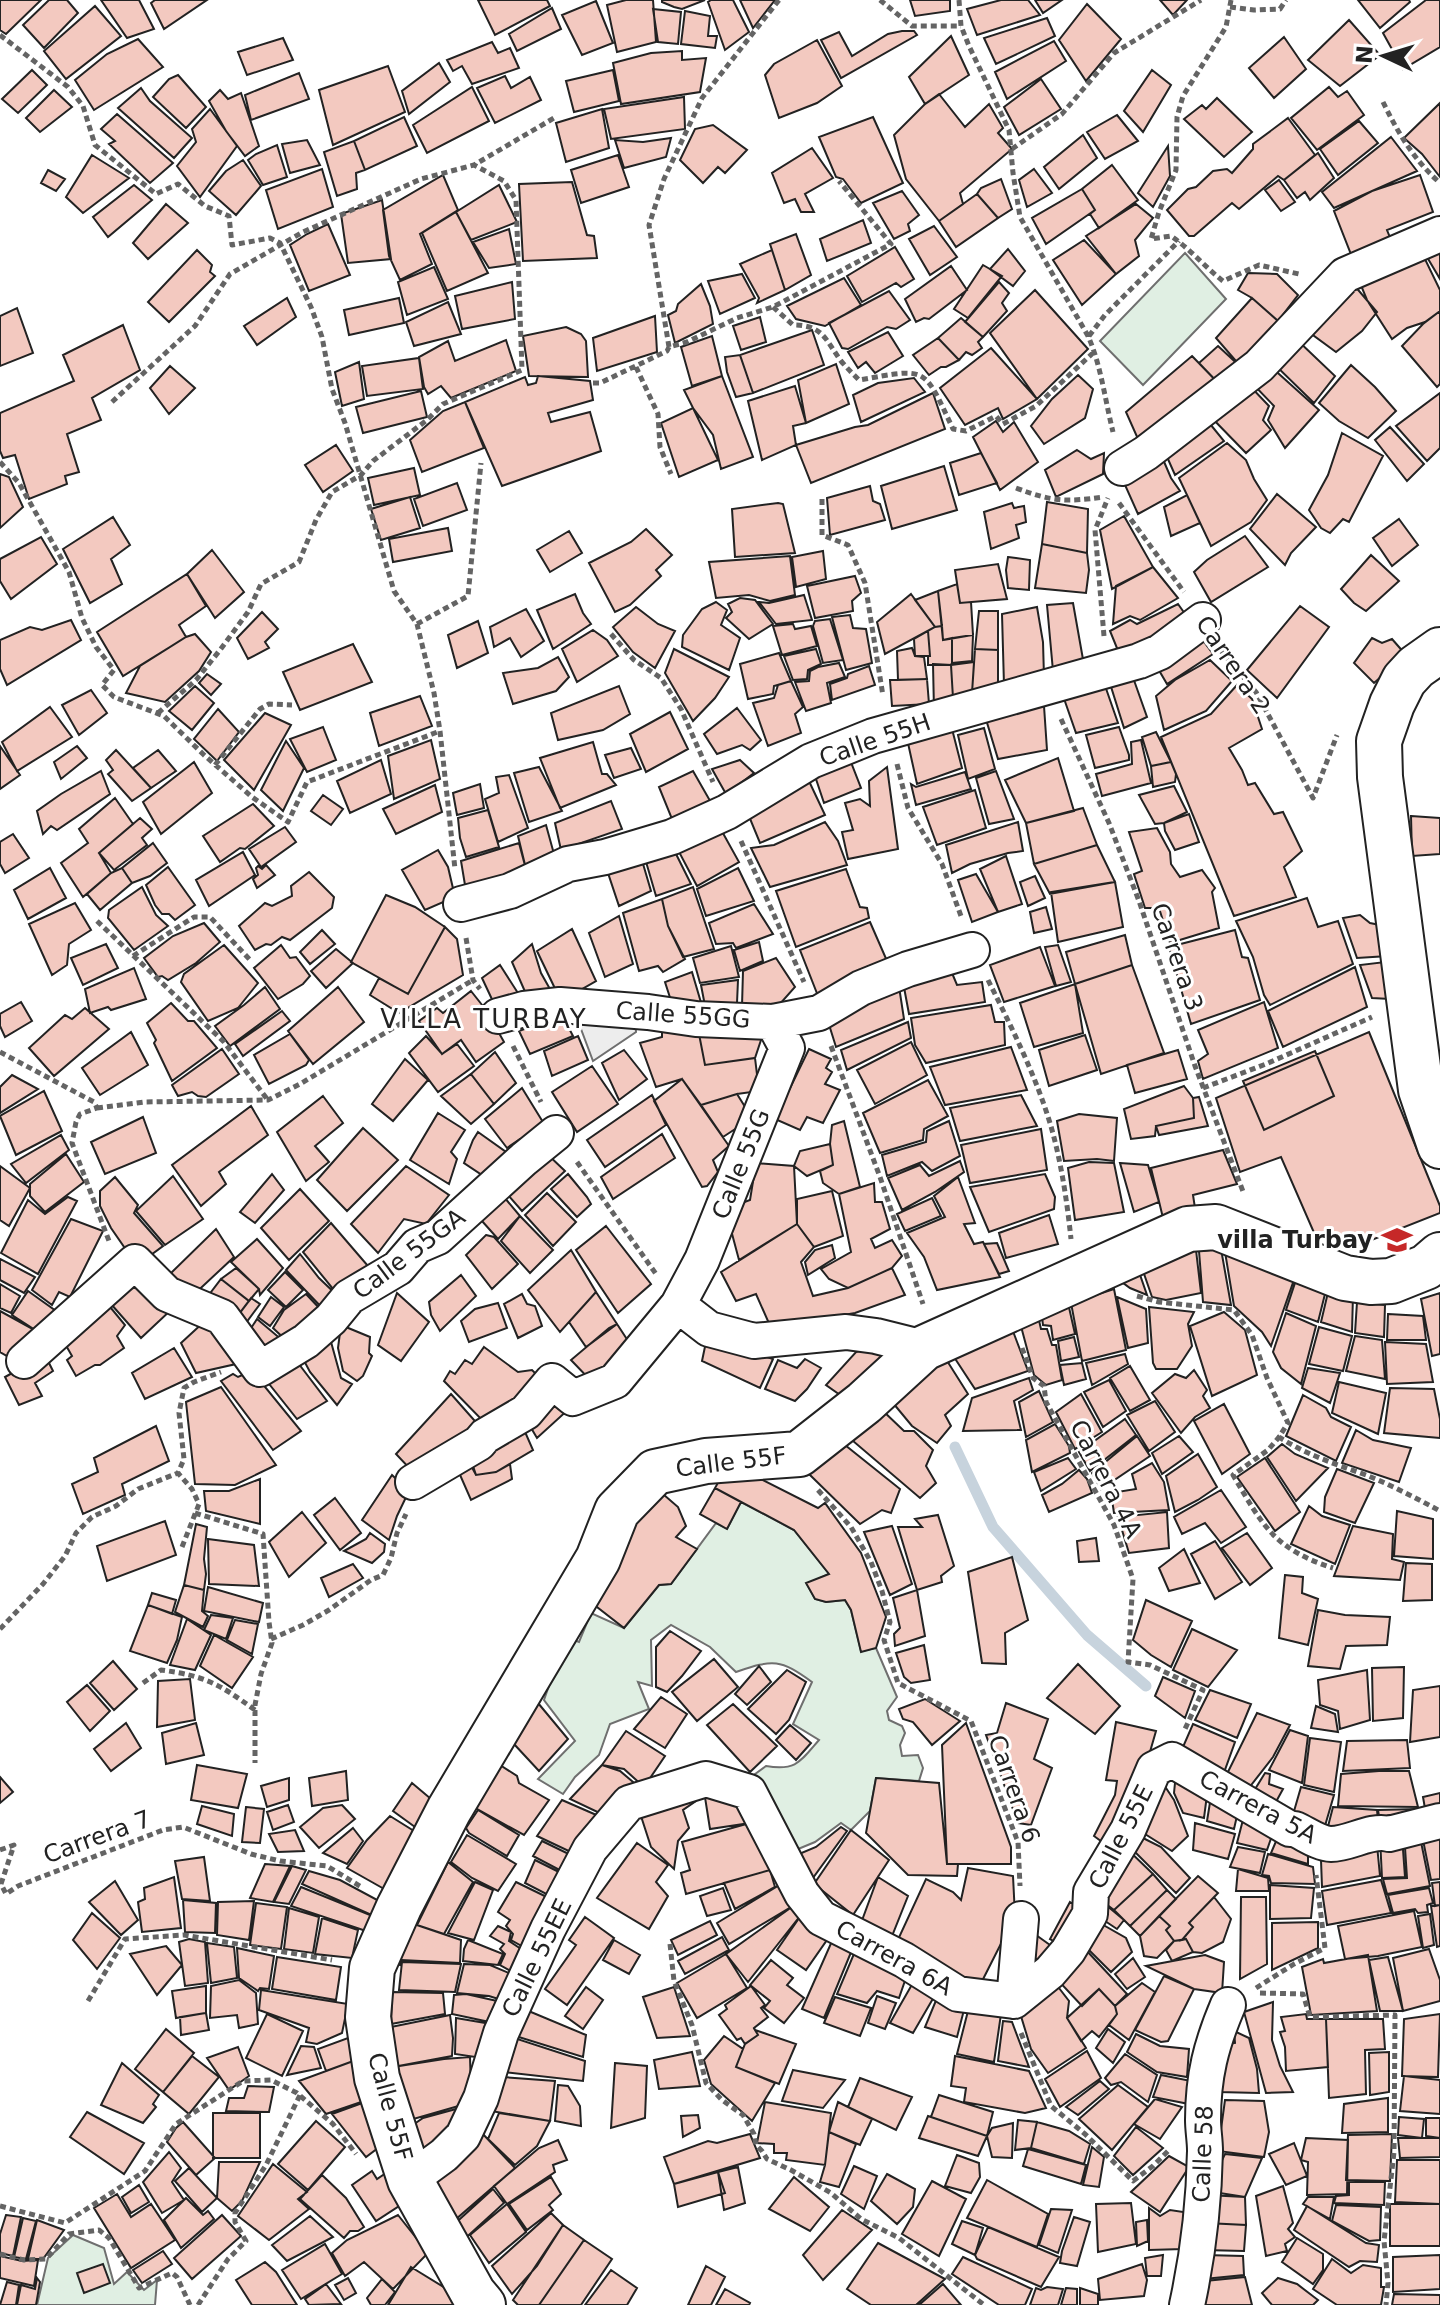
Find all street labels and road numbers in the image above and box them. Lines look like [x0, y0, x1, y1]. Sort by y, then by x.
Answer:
street label: Carrera 2 [1190, 611, 1276, 719]
street label: Calle 55H [816, 708, 934, 772]
street label: Carrera 3 [1145, 899, 1209, 1015]
street label: Calle 55GG [615, 996, 751, 1034]
street label: Calle 55G [706, 1105, 776, 1223]
street label: Calle 55GA [348, 1203, 471, 1305]
street label: Carrera 4A [1064, 1415, 1148, 1543]
street label: Calle 55F [674, 1441, 788, 1483]
street label: Carrera 6 [982, 1731, 1046, 1847]
street label: Carrera 5A [1195, 1764, 1322, 1850]
street label: Calle 55E [1083, 1780, 1159, 1894]
street label: Carrera 7 [39, 1805, 155, 1869]
street label: Calle 55EE [496, 1894, 578, 2022]
street label: Carrera 6A [831, 1915, 958, 2002]
street label: Calle 55F [362, 2050, 418, 2164]
street label: Calle 58 [1187, 2105, 1219, 2203]

